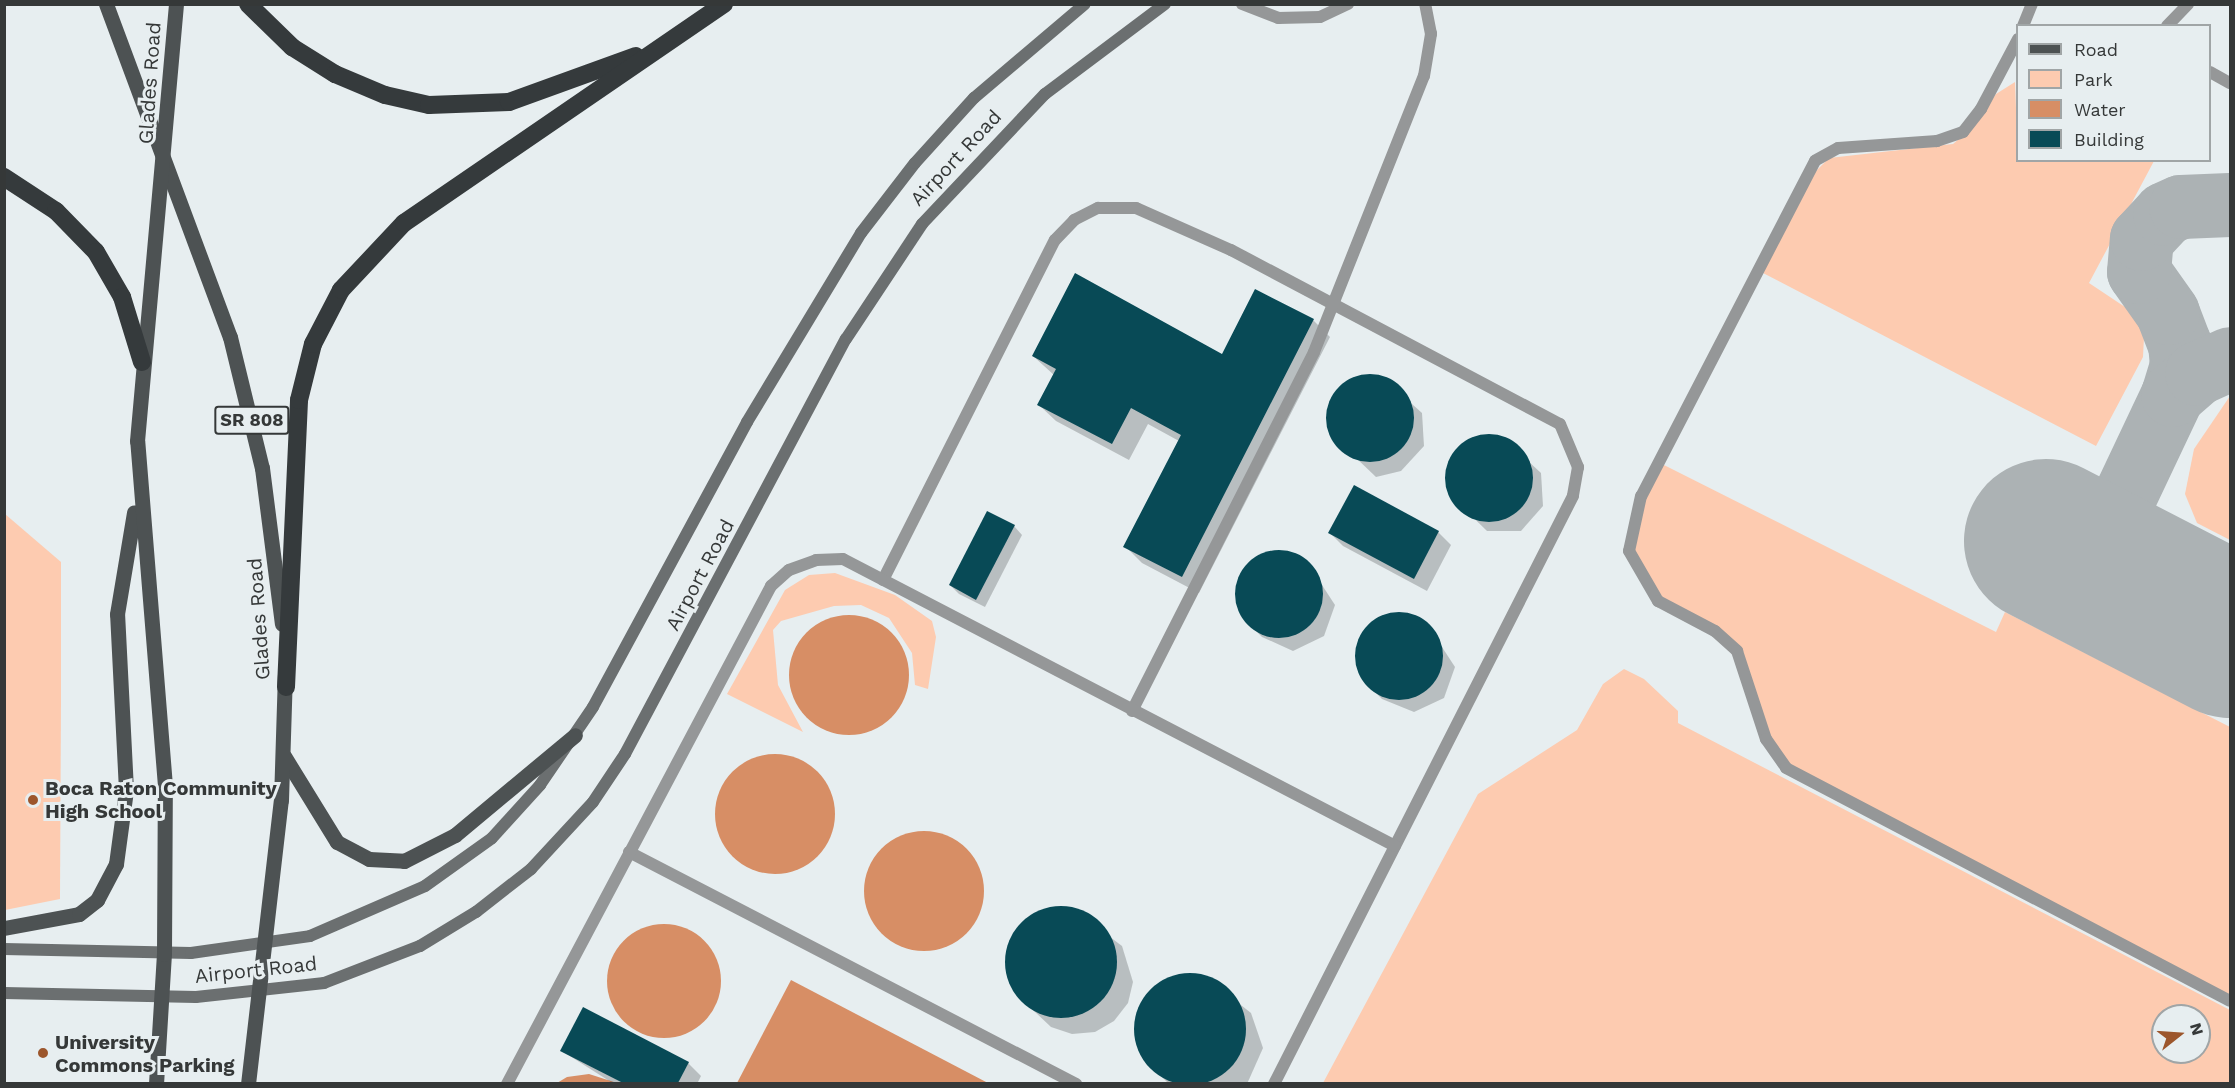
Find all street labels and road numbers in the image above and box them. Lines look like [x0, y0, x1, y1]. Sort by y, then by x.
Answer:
street label: Glades Road [134, 21, 166, 145]
street label: Airport Road [905, 105, 1007, 211]
road number: SR 808 [213, 405, 291, 435]
street label: Airport Road [661, 515, 739, 635]
street label: Glades Road [243, 557, 275, 681]
street label: Airport Road [194, 952, 318, 988]

